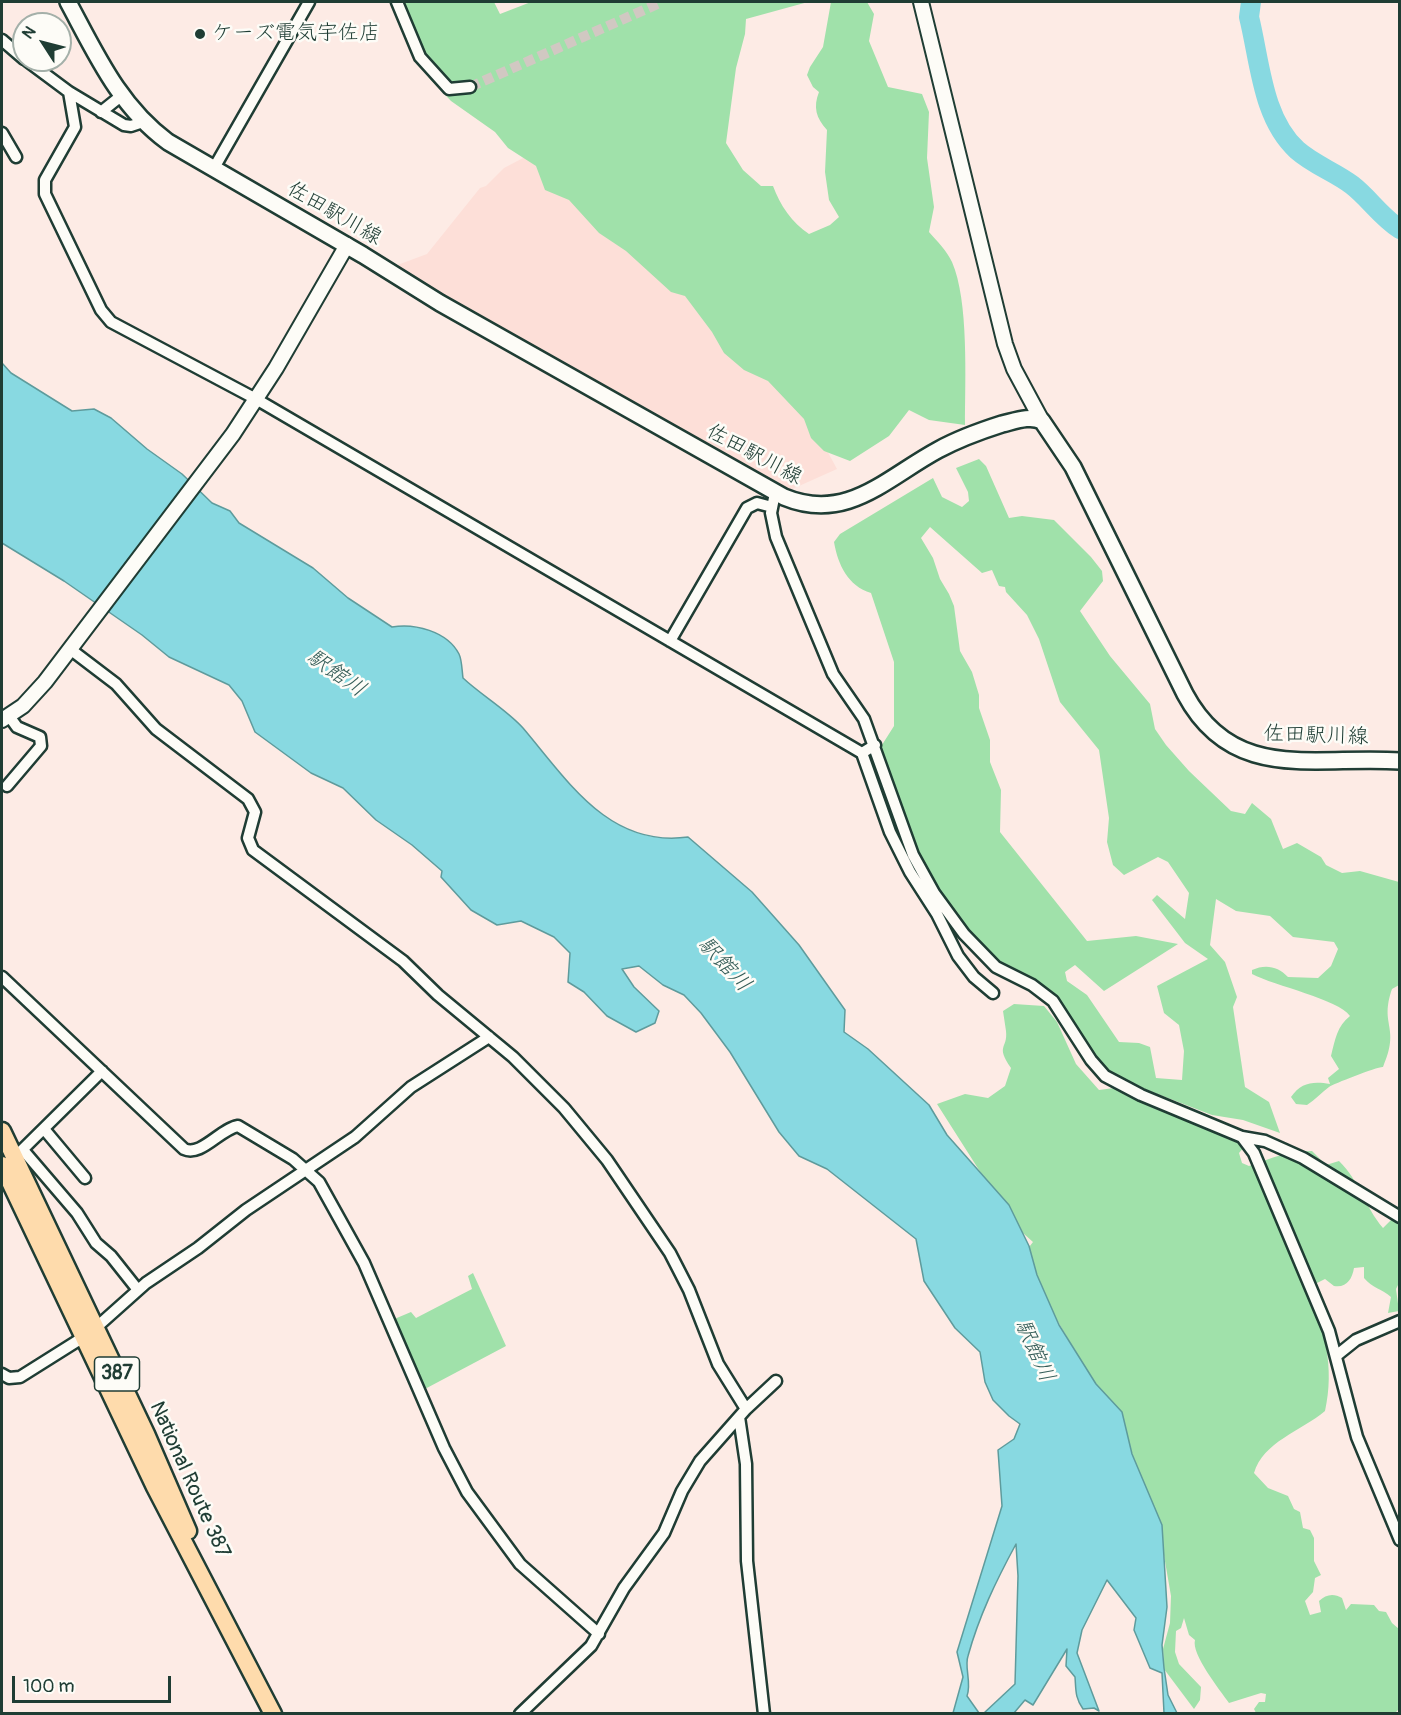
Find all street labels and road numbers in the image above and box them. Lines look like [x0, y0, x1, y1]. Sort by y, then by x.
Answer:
street label: 佐田駅川線 [282, 177, 386, 251]
street label: 佐田駅川線 [702, 419, 806, 491]
street label: 佐田駅川線 [1263, 722, 1369, 750]
road number: 387 [94, 1357, 140, 1391]
street label: National Route 387 [143, 1398, 235, 1562]

